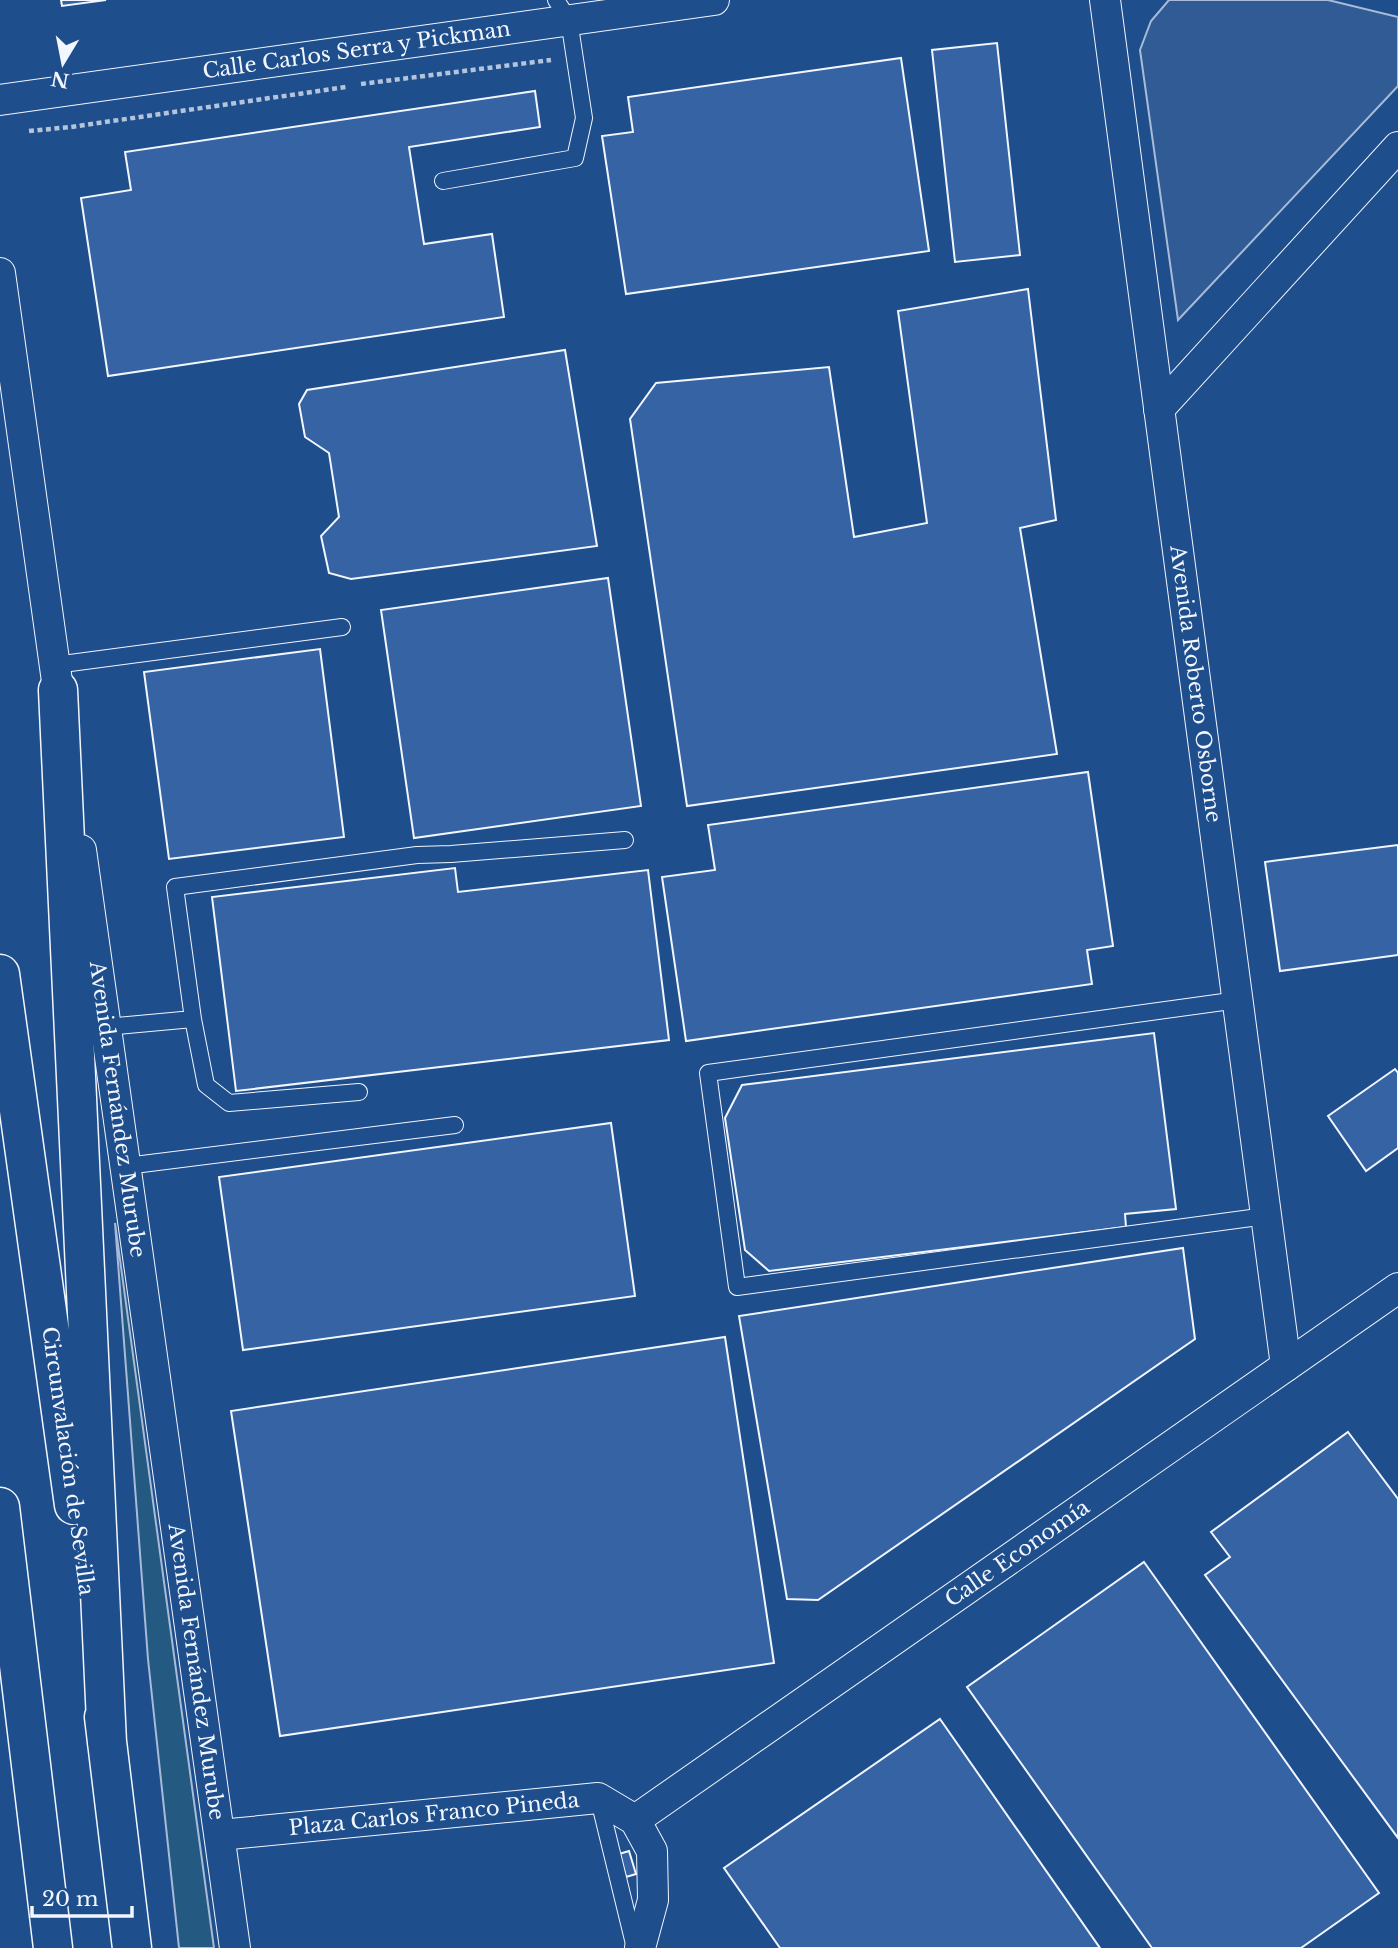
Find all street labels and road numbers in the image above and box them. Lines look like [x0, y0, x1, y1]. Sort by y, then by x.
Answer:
street label: Calle Carlos Serra y Pickman [201, 16, 512, 84]
street label: Avenida Roberto Osborne [1164, 543, 1227, 824]
street label: Avenida Fernández Murube [84, 959, 151, 1259]
street label: Circunvalación de Sevilla [36, 1325, 100, 1598]
street label: Calle Economía [940, 1494, 1095, 1613]
street label: Avenida Fernández Murube [163, 1521, 230, 1822]
street label: Plaza Carlos Franco Pineda [288, 1787, 581, 1841]

